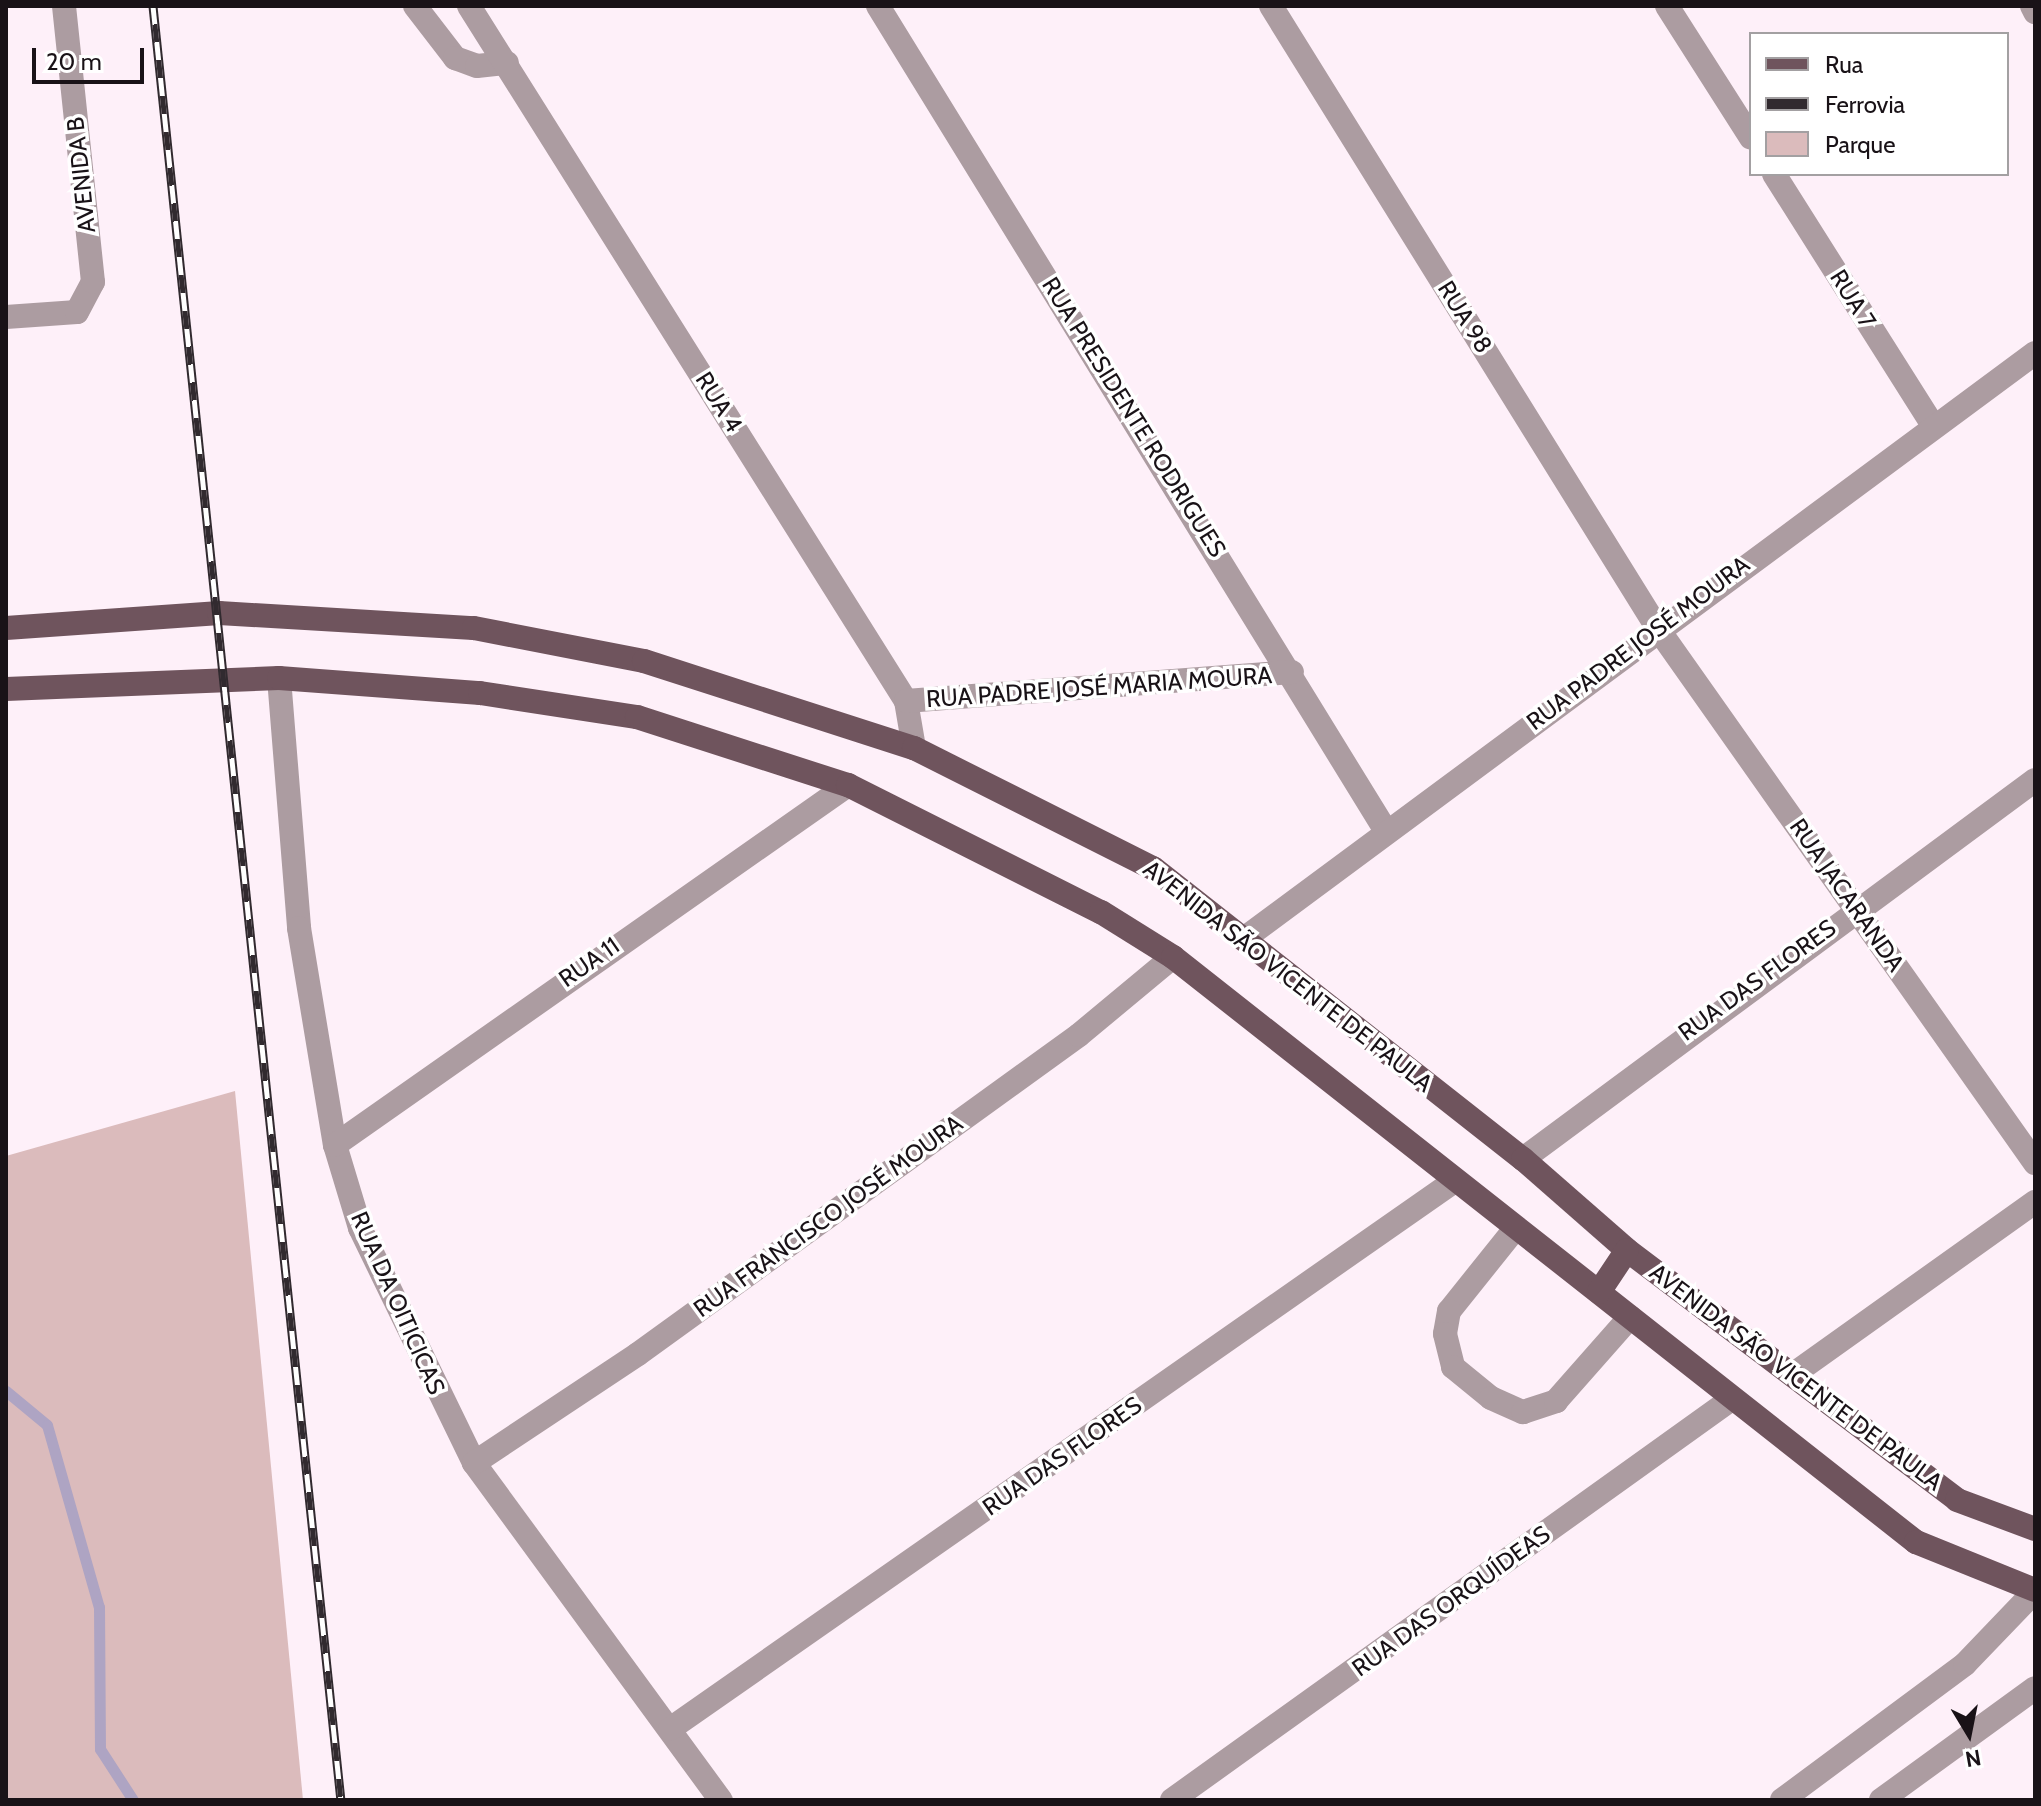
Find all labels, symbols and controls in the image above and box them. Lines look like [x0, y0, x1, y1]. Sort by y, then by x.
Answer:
scale bar [36, 32, 148, 82]
legend [1749, 32, 2009, 176]
text: 20 m [46, 47, 102, 76]
text: Rua [1825, 50, 1863, 79]
text: Ferrovia [1825, 90, 1905, 119]
street label: AVENIDA B [61, 116, 101, 234]
text: Parque [1825, 130, 1895, 159]
street label: RUA 7 [1824, 264, 1882, 334]
street label: RUA PRESIDENTE RODRIGUES [1036, 272, 1232, 562]
street label: RUA 98 [1432, 276, 1498, 358]
street label: RUA 4 [689, 367, 749, 437]
street label: RUA PADRE JOSÉ MOURA [1521, 550, 1755, 736]
street label: RUA PADRE JOSÉ MARIA MOURA [925, 661, 1273, 713]
street label: RUA JACARANDA [1784, 813, 1910, 977]
street label: AVENIDA SÃO VICENTE DE PAULA [1138, 854, 1438, 1098]
street label: RUA DAS FLORES [1673, 913, 1841, 1047]
street label: RUA 11 [553, 931, 625, 993]
street label: RUA FRANCISCO JOSÉ MOURA [688, 1109, 968, 1323]
street label: RUA DA OITICICAS [345, 1207, 451, 1399]
street label: AVENIDA SÃO VICENTE DE PAULA [1644, 1257, 1948, 1497]
street label: RUA DAS FLORES [977, 1390, 1147, 1522]
street label: RUA DAS ORQUÍDEAS [1346, 1520, 1556, 1682]
north arrow [1929, 1694, 2009, 1774]
text: N [1963, 1743, 1983, 1773]

